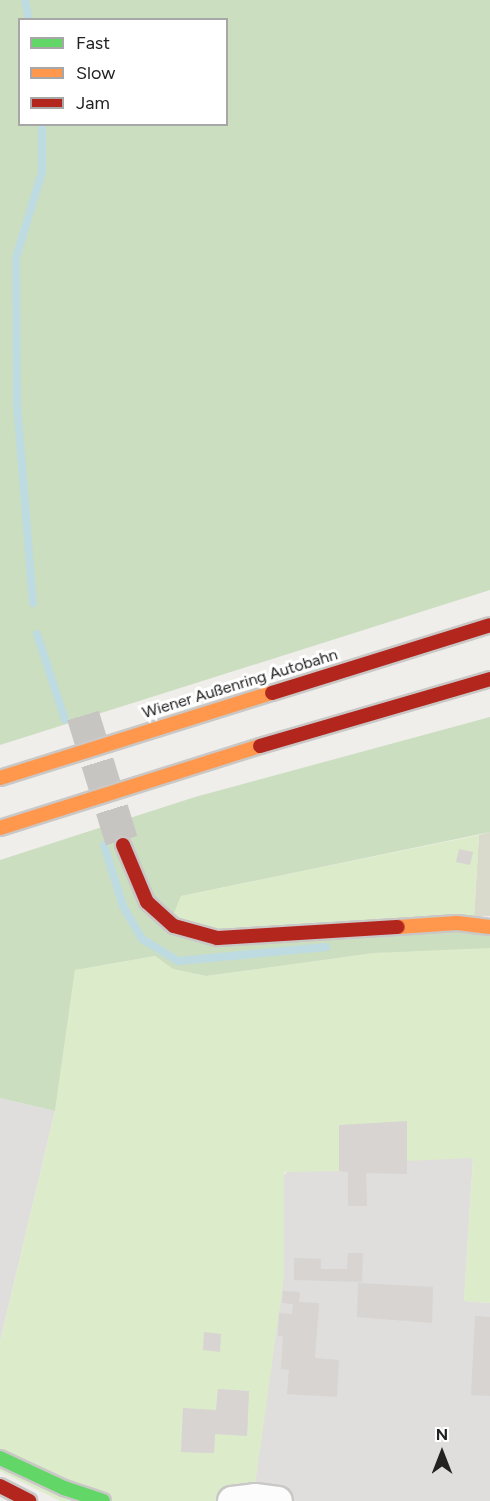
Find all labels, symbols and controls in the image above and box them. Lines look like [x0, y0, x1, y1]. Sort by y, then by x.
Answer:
legend [18, 18, 228, 126]
text: Fast [76, 32, 110, 54]
text: Slow [76, 62, 115, 84]
text: Jam [76, 92, 110, 114]
street label: Wiener Außenring Autobahn [140, 645, 340, 723]
north arrow [412, 1423, 472, 1483]
text: N [436, 1425, 448, 1444]

